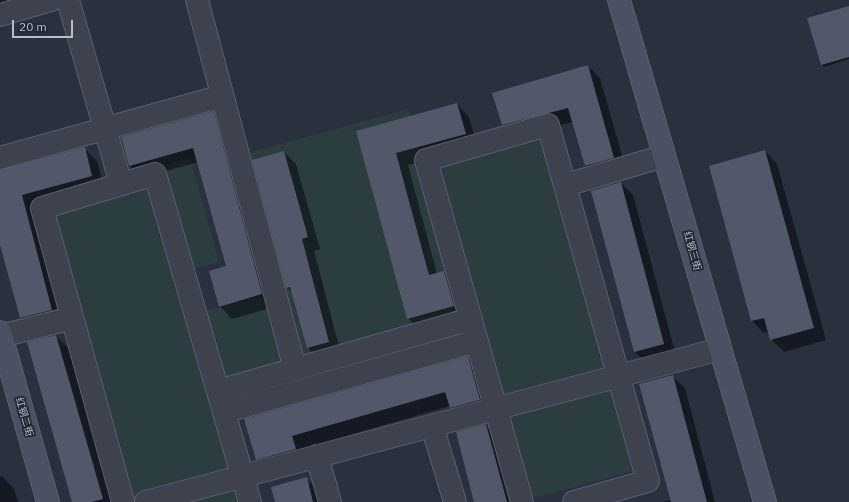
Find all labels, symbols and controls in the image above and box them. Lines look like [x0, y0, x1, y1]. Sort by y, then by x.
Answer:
scale bar [14, 12, 75, 38]
text: 20 m [19, 19, 47, 34]
street label: 红钢三街 [681, 230, 703, 272]
street label: 红钢二街 [13, 396, 35, 438]

